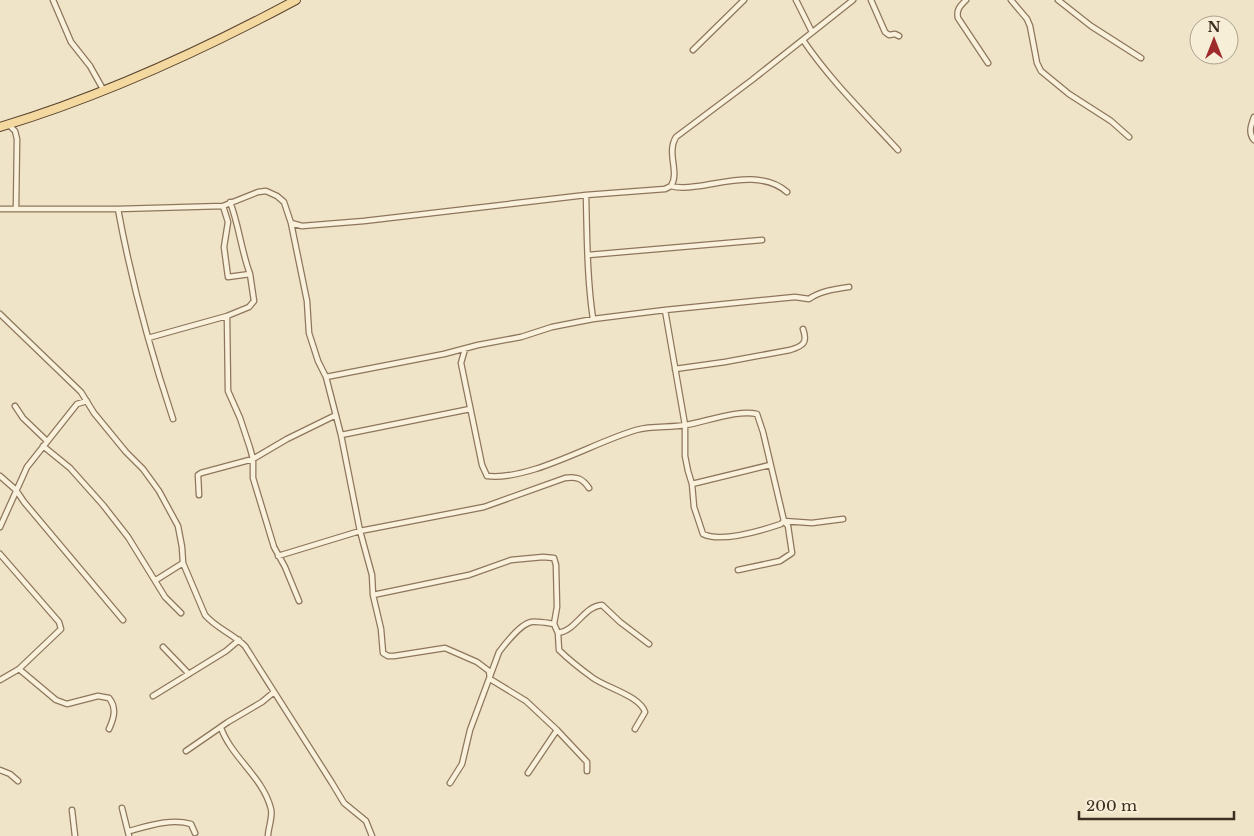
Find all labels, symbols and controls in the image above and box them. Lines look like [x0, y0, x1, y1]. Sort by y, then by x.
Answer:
north arrow [1189, 15, 1239, 65]
text: N [1207, 18, 1221, 36]
scale bar [1079, 788, 1234, 820]
text: 200 m [1086, 796, 1137, 815]

